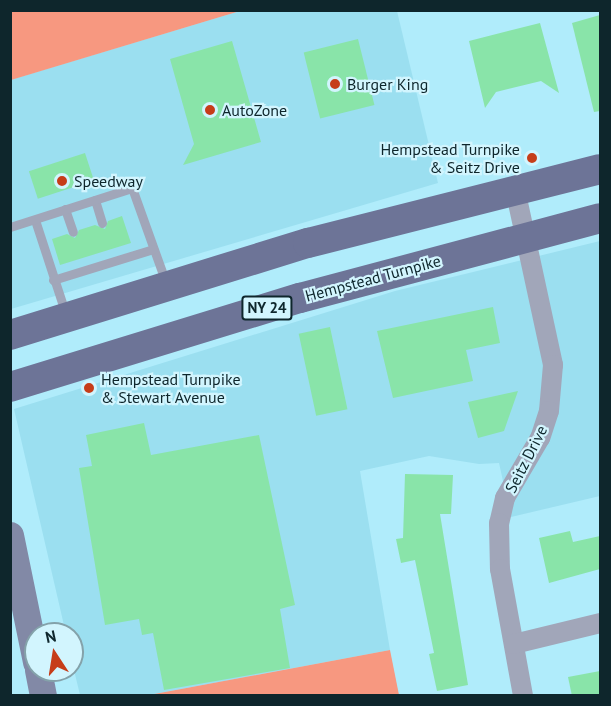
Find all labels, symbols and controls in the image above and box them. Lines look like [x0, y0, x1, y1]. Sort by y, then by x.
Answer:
place label: Burger King [347, 74, 428, 94]
marker: Burger King [328, 77, 342, 91]
place label: AutoZone [222, 100, 287, 120]
marker: AutoZone [203, 103, 217, 117]
place label: Hempstead Turnpike & Seitz Drive [380, 139, 520, 177]
marker: Hempstead Turnpike & Seitz Drive [525, 151, 539, 165]
place label: Speedway [74, 171, 143, 191]
marker: Speedway [55, 174, 69, 188]
street label: Hempstead Turnpike [303, 251, 443, 305]
road number: NY 24 [240, 296, 294, 320]
place label: Hempstead Turnpike & Stewart Avenue [101, 369, 241, 407]
marker: Hempstead Turnpike & Stewart Avenue [82, 381, 96, 395]
street label: Seitz Drive [501, 422, 551, 496]
north arrow [24, 622, 84, 682]
text: N [43, 625, 58, 647]

